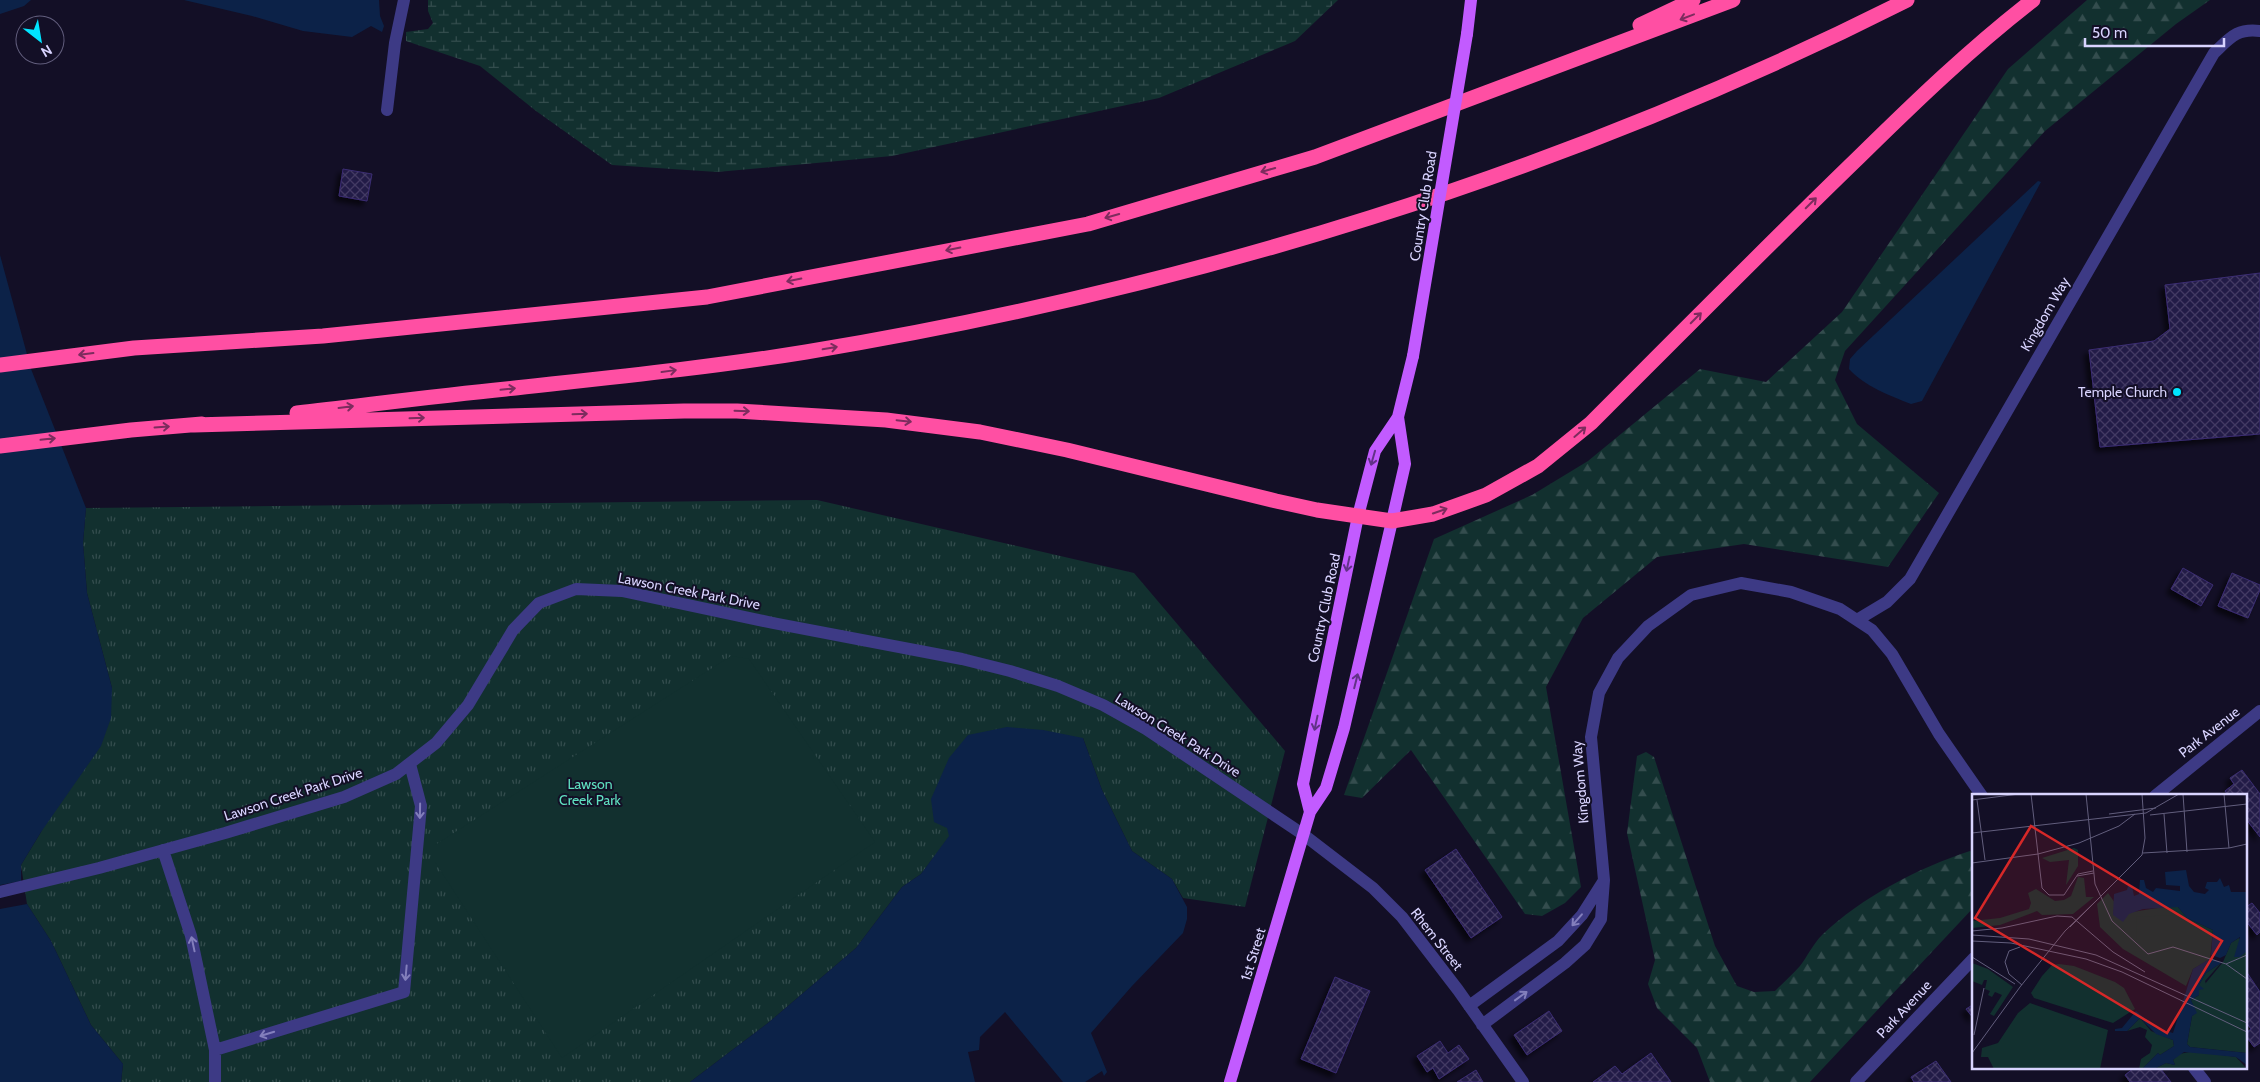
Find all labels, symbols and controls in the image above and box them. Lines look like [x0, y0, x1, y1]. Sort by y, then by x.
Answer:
one-way arrow [1680, 13, 1695, 22]
north arrow [15, 15, 65, 65]
scale bar [2085, 15, 2224, 47]
text: 50 m [2092, 24, 2127, 42]
text: N [38, 41, 56, 61]
street label: Country Club Road [1405, 150, 1441, 262]
one-way arrow [1261, 166, 1277, 176]
one-way arrow [1805, 197, 1817, 209]
one-way arrow [1105, 212, 1121, 222]
one-way arrow [946, 245, 962, 255]
street label: Kingdom Way [2016, 274, 2074, 354]
one-way arrow [786, 276, 802, 286]
one-way arrow [1690, 312, 1702, 324]
one-way arrow [822, 342, 838, 352]
one-way arrow [78, 349, 94, 359]
one-way arrow [661, 366, 677, 376]
place label: Temple Church [2078, 383, 2167, 401]
one-way arrow [500, 384, 516, 394]
marker: Temple Church [2171, 386, 2183, 398]
one-way arrow [338, 402, 354, 412]
one-way arrow [734, 407, 750, 416]
one-way arrow [571, 409, 587, 418]
one-way arrow [409, 413, 425, 423]
one-way arrow [896, 417, 912, 426]
one-way arrow [154, 422, 170, 432]
one-way arrow [1574, 427, 1587, 438]
one-way arrow [40, 434, 56, 444]
one-way arrow [1368, 450, 1378, 466]
one-way arrow [1432, 506, 1447, 515]
street label: Country Club Road [1304, 552, 1344, 664]
one-way arrow [1343, 555, 1352, 571]
street label: Lawson Creek Park Drive [616, 568, 762, 614]
one-way arrow [1352, 673, 1361, 689]
street label: Lawson Creek Park Drive [1112, 689, 1244, 781]
street label: Park Avenue [2175, 703, 2243, 761]
one-way arrow [1310, 715, 1320, 731]
street label: Kingdom Way [1567, 740, 1593, 824]
street label: Lawson Creek Park Drive [222, 763, 364, 825]
park label: Lawson Creek Park [559, 775, 622, 809]
inset map [1972, 794, 2248, 1070]
one-way arrow [415, 802, 425, 818]
street label: Rhem Street [1407, 904, 1467, 974]
one-way arrow [1572, 914, 1583, 927]
street label: 1st Street [1236, 925, 1270, 983]
one-way arrow [188, 937, 197, 953]
one-way arrow [401, 964, 410, 980]
street label: Park Avenue [1873, 976, 1935, 1042]
one-way arrow [1514, 991, 1528, 1001]
one-way arrow [259, 1030, 275, 1040]

